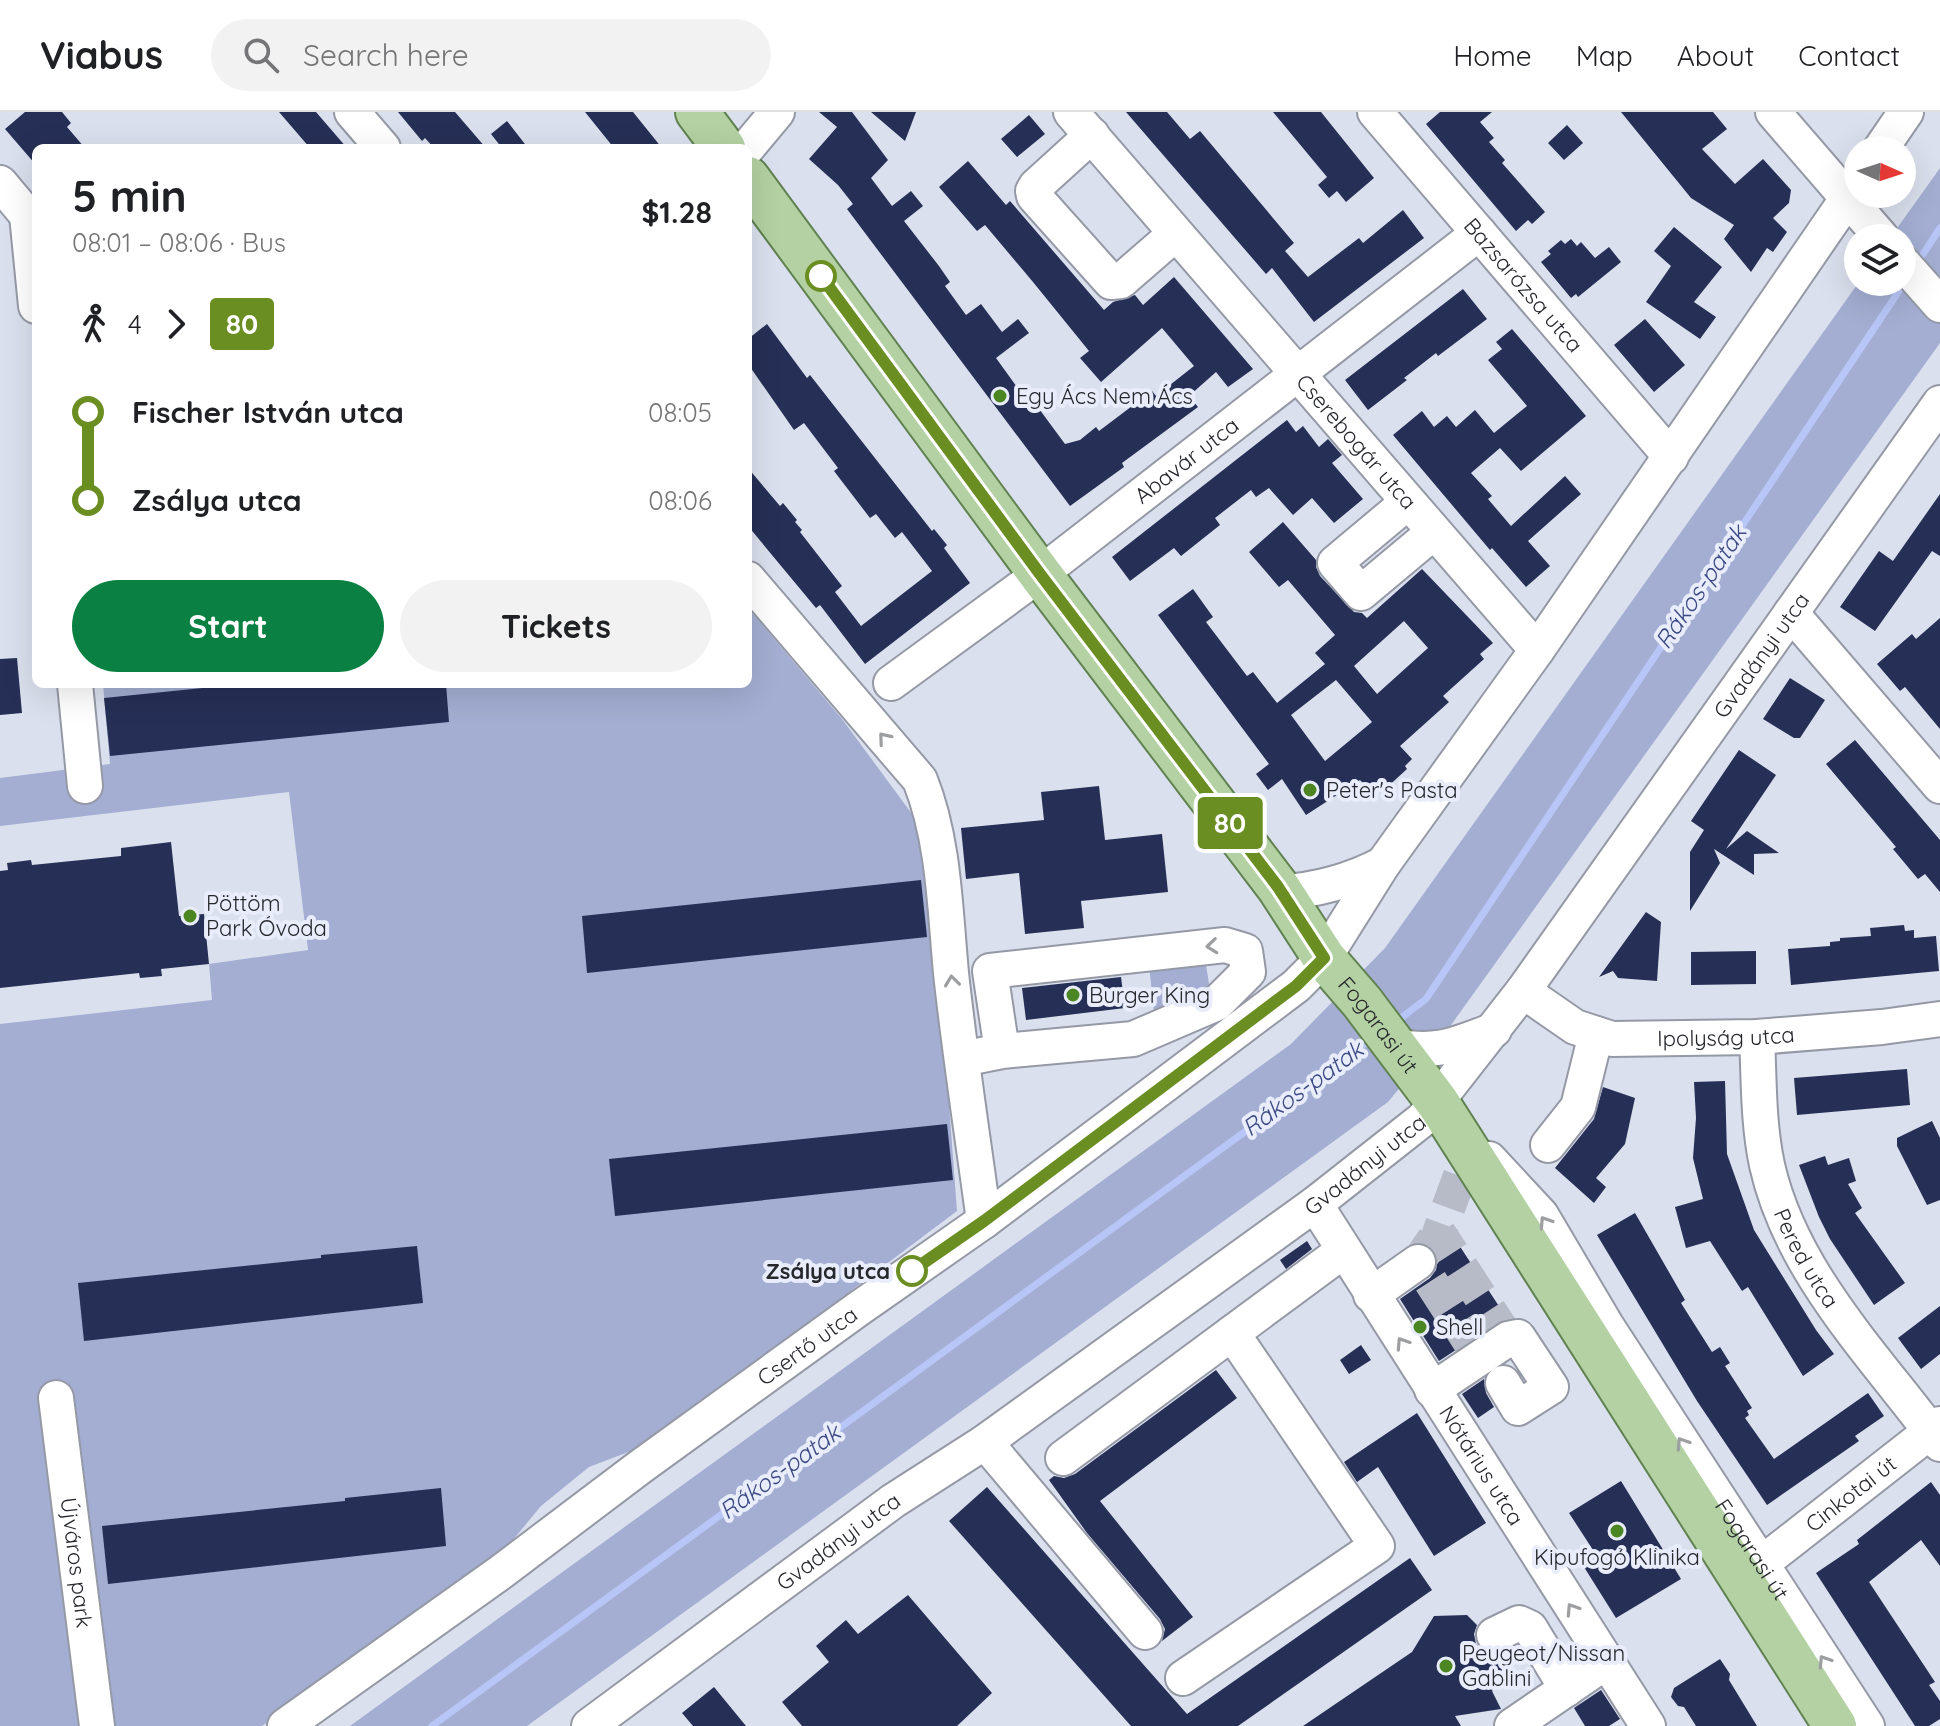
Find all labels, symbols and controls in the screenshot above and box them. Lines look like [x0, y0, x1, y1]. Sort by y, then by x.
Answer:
search box [211, 19, 771, 91]
text: Viabus [40, 31, 163, 79]
icon: search [239, 33, 283, 77]
text: Search here [303, 36, 469, 74]
text: Home [1453, 38, 1532, 73]
text: Map [1576, 38, 1633, 73]
text: About [1677, 38, 1754, 73]
text: Contact [1798, 38, 1900, 73]
north arrow [1844, 136, 1916, 208]
map controls [1844, 136, 1916, 296]
text: 5 min [72, 168, 187, 223]
text: $1.28 [641, 193, 712, 231]
street label: Bazsarózsa utca [1458, 212, 1589, 358]
button: layers [1844, 224, 1916, 296]
text: 08:01 – 08:06 · Bus [72, 226, 286, 259]
unlabelled marker [806, 261, 836, 291]
icon: walk [72, 302, 116, 346]
icon: forward [154, 302, 198, 346]
text: 80 [226, 306, 258, 341]
text: 4 [128, 308, 142, 341]
street label: Cserebogár utca [1290, 368, 1423, 515]
place label: Egy Ács Nem Ács [1016, 382, 1193, 410]
marker: Egy Ács Nem Ács [991, 387, 1009, 405]
text: Fischer István utca [132, 393, 404, 431]
text: 08:05 [648, 396, 712, 429]
street label: Abavár utca [1129, 411, 1244, 510]
text: Zsálya utca [132, 481, 302, 519]
text: 08:06 [648, 484, 712, 517]
water label: Rákos-patak [1648, 517, 1754, 654]
button: Start [72, 580, 384, 672]
button: Tickets [400, 580, 712, 672]
street label: Gvadányi utca [1707, 587, 1815, 723]
one-way arrow [879, 733, 894, 747]
place label: Peter's Pasta [1326, 776, 1458, 804]
marker: Peter's Pasta [1301, 781, 1319, 799]
line badge: 80 [1194, 797, 1266, 849]
text: 80 [1214, 805, 1246, 840]
place label: Pöttöm Park Óvoda [206, 889, 327, 942]
marker: Pöttöm Park Óvoda [181, 907, 199, 925]
one-way arrow [1205, 938, 1218, 955]
street label: Fogarasi út [1332, 971, 1425, 1079]
one-way arrow [944, 974, 961, 987]
place label: Burger King [1089, 981, 1210, 1009]
marker: Burger King [1064, 986, 1082, 1004]
street label: Ipolyság utca [1657, 1020, 1796, 1052]
water label: Rákos-patak [1236, 1033, 1371, 1142]
street label: Gvadányi utca [1299, 1108, 1432, 1221]
street label: Pered utca [1768, 1204, 1845, 1313]
one-way arrow [1539, 1217, 1554, 1231]
marker: Zsálya utca [897, 1256, 927, 1286]
place label: Zsálya utca [766, 1257, 890, 1285]
street label: Csertő utca [752, 1300, 863, 1391]
place label: Shell [1436, 1313, 1483, 1341]
marker: Shell [1411, 1318, 1429, 1336]
one-way arrow [1396, 1337, 1411, 1352]
street label: Nótárius utca [1433, 1400, 1530, 1531]
water label: Rákos-patak [713, 1416, 848, 1525]
one-way arrow [1677, 1437, 1692, 1452]
street label: Cinkotai út [1800, 1449, 1902, 1538]
street label: Gvadányi utca [771, 1486, 906, 1597]
street label: Fogarasi út [1709, 1494, 1795, 1605]
street label: Újváros park [55, 1496, 99, 1630]
marker: Kipufogó Klinika [1608, 1522, 1626, 1540]
place label: Kipufogó Klinika [1534, 1543, 1700, 1571]
one-way arrow [1567, 1603, 1582, 1618]
place label: Peugeot/Nissan Gablini [1462, 1639, 1625, 1692]
one-way arrow [1819, 1655, 1834, 1669]
marker: Peugeot/Nissan Gablini [1437, 1657, 1455, 1675]

